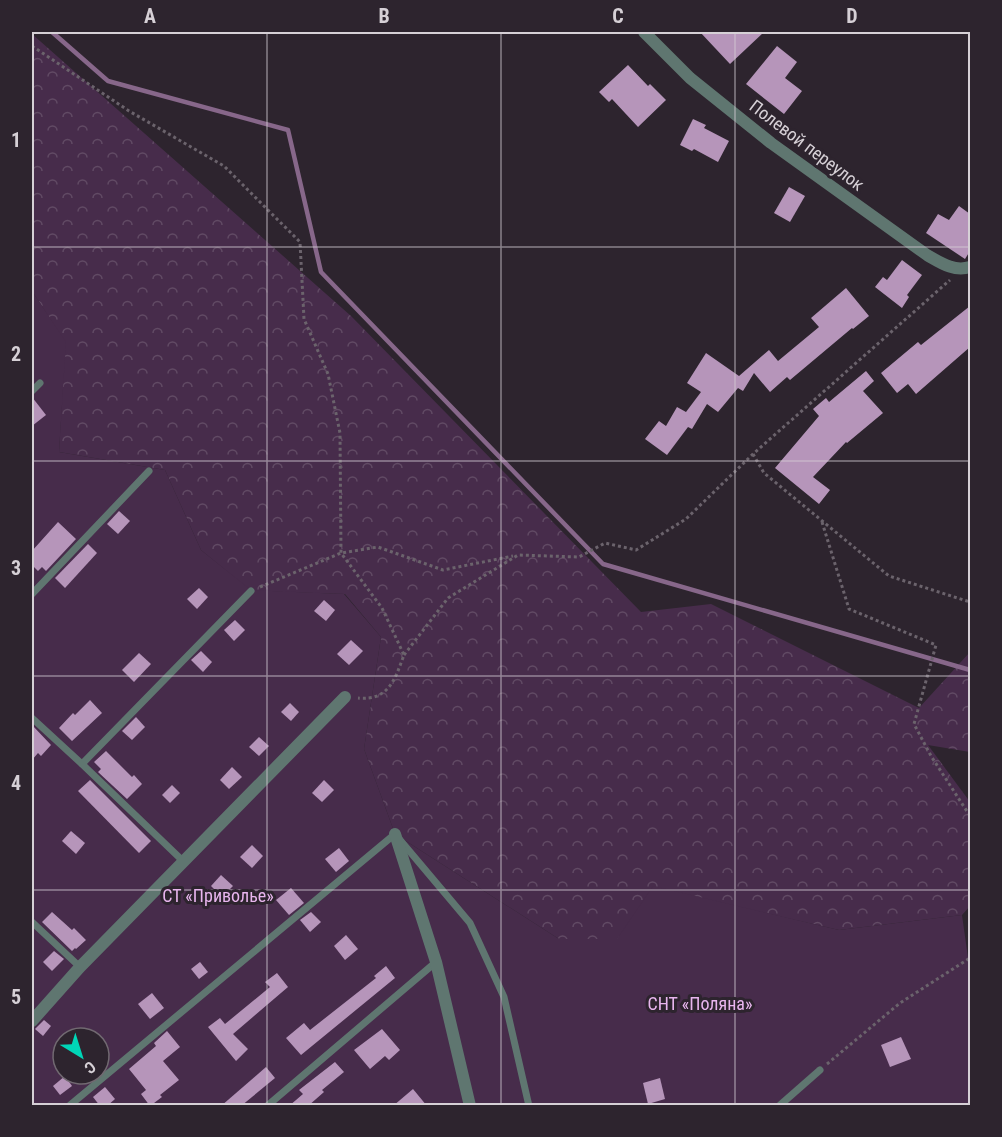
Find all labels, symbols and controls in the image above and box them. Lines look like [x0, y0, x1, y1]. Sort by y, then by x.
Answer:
text: A [144, 4, 156, 28]
text: B [378, 4, 390, 28]
text: C [612, 4, 624, 28]
text: D [846, 4, 858, 28]
street label: Полевой переулок [746, 95, 869, 195]
text: 1 [11, 128, 21, 152]
text: 2 [11, 342, 21, 366]
text: 3 [11, 556, 21, 580]
text: 4 [11, 771, 21, 795]
park label: СТ «Приволье» [162, 885, 274, 906]
text: 5 [11, 985, 21, 1009]
park label: СНТ «Поляна» [647, 993, 753, 1014]
north arrow [51, 1026, 111, 1086]
text: С [80, 1057, 99, 1078]

